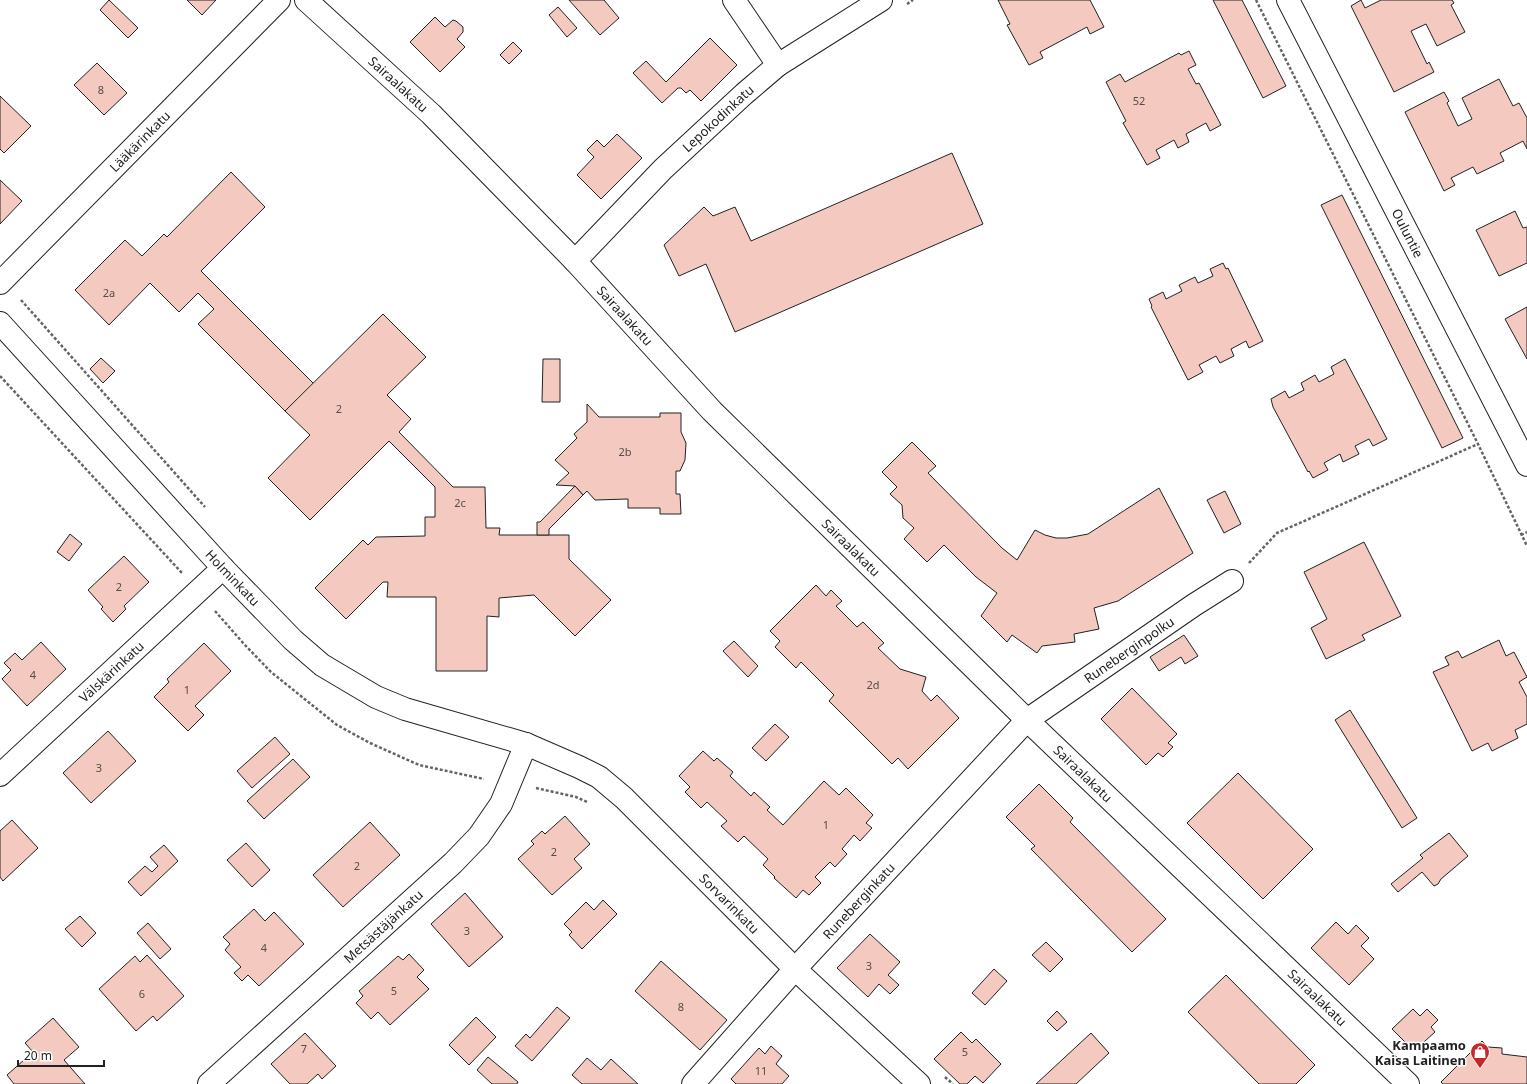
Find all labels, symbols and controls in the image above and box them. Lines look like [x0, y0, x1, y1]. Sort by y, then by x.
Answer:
street label: Sairaalakatu [365, 52, 432, 116]
street label: Lepokodinkatu [678, 81, 757, 156]
house number: 8 [98, 82, 104, 97]
house number: 52 [1133, 93, 1145, 108]
street label: Lääkärinkatu [105, 107, 174, 176]
street label: Ouluntie [1388, 205, 1428, 261]
street label: Sairaalakatu [593, 282, 657, 349]
house number: 2a [103, 285, 115, 300]
house number: 2 [336, 401, 342, 416]
house number: 2b [618, 444, 632, 459]
house number: 2c [454, 495, 466, 510]
street label: Sairaalakatu [818, 515, 884, 580]
street label: Holminkatu [202, 546, 264, 610]
house number: 2 [116, 579, 122, 594]
street label: Runeberginpolku [1080, 612, 1178, 687]
street label: Välskärinkatu [75, 637, 148, 706]
house number: 4 [30, 667, 37, 682]
house number: 2d [866, 677, 880, 692]
house number: 1 [184, 682, 190, 697]
street label: Sairaalakatu [1050, 741, 1117, 806]
house number: 3 [96, 760, 102, 775]
house number: 1 [823, 817, 829, 832]
house number: 2 [551, 844, 557, 859]
house number: 2 [354, 858, 360, 873]
street label: Runeberginkatu [818, 859, 899, 943]
street label: Sorvarinkatu [695, 869, 763, 937]
street label: Metsästäjänkatu [340, 886, 427, 967]
house number: 3 [464, 923, 470, 938]
house number: 4 [261, 940, 268, 955]
house number: 3 [866, 958, 872, 973]
street label: Sairaalakatu [1284, 965, 1351, 1030]
house number: 5 [391, 983, 397, 998]
house number: 6 [139, 986, 145, 1001]
house number: 8 [678, 999, 684, 1014]
place label: Kampaamo Kaisa Laitinen [1375, 1036, 1466, 1069]
house number: 7 [301, 1041, 307, 1056]
shop icon: Kampaamo Kaisa Laitinen [1469, 1041, 1491, 1069]
scale bar [18, 1042, 104, 1068]
house number: 5 [962, 1044, 968, 1059]
text: 20 m [24, 1047, 52, 1064]
house number: 11 [755, 1063, 767, 1078]

